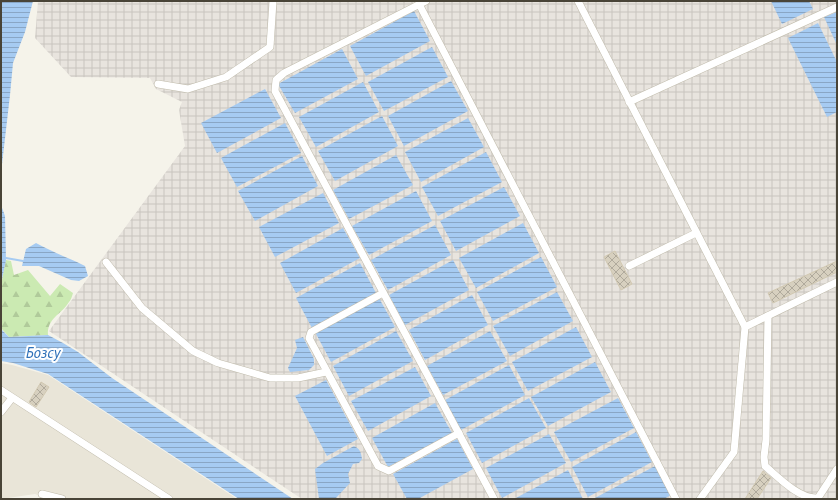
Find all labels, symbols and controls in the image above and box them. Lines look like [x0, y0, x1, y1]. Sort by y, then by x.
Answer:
water label: Бозсу [26, 343, 62, 362]

